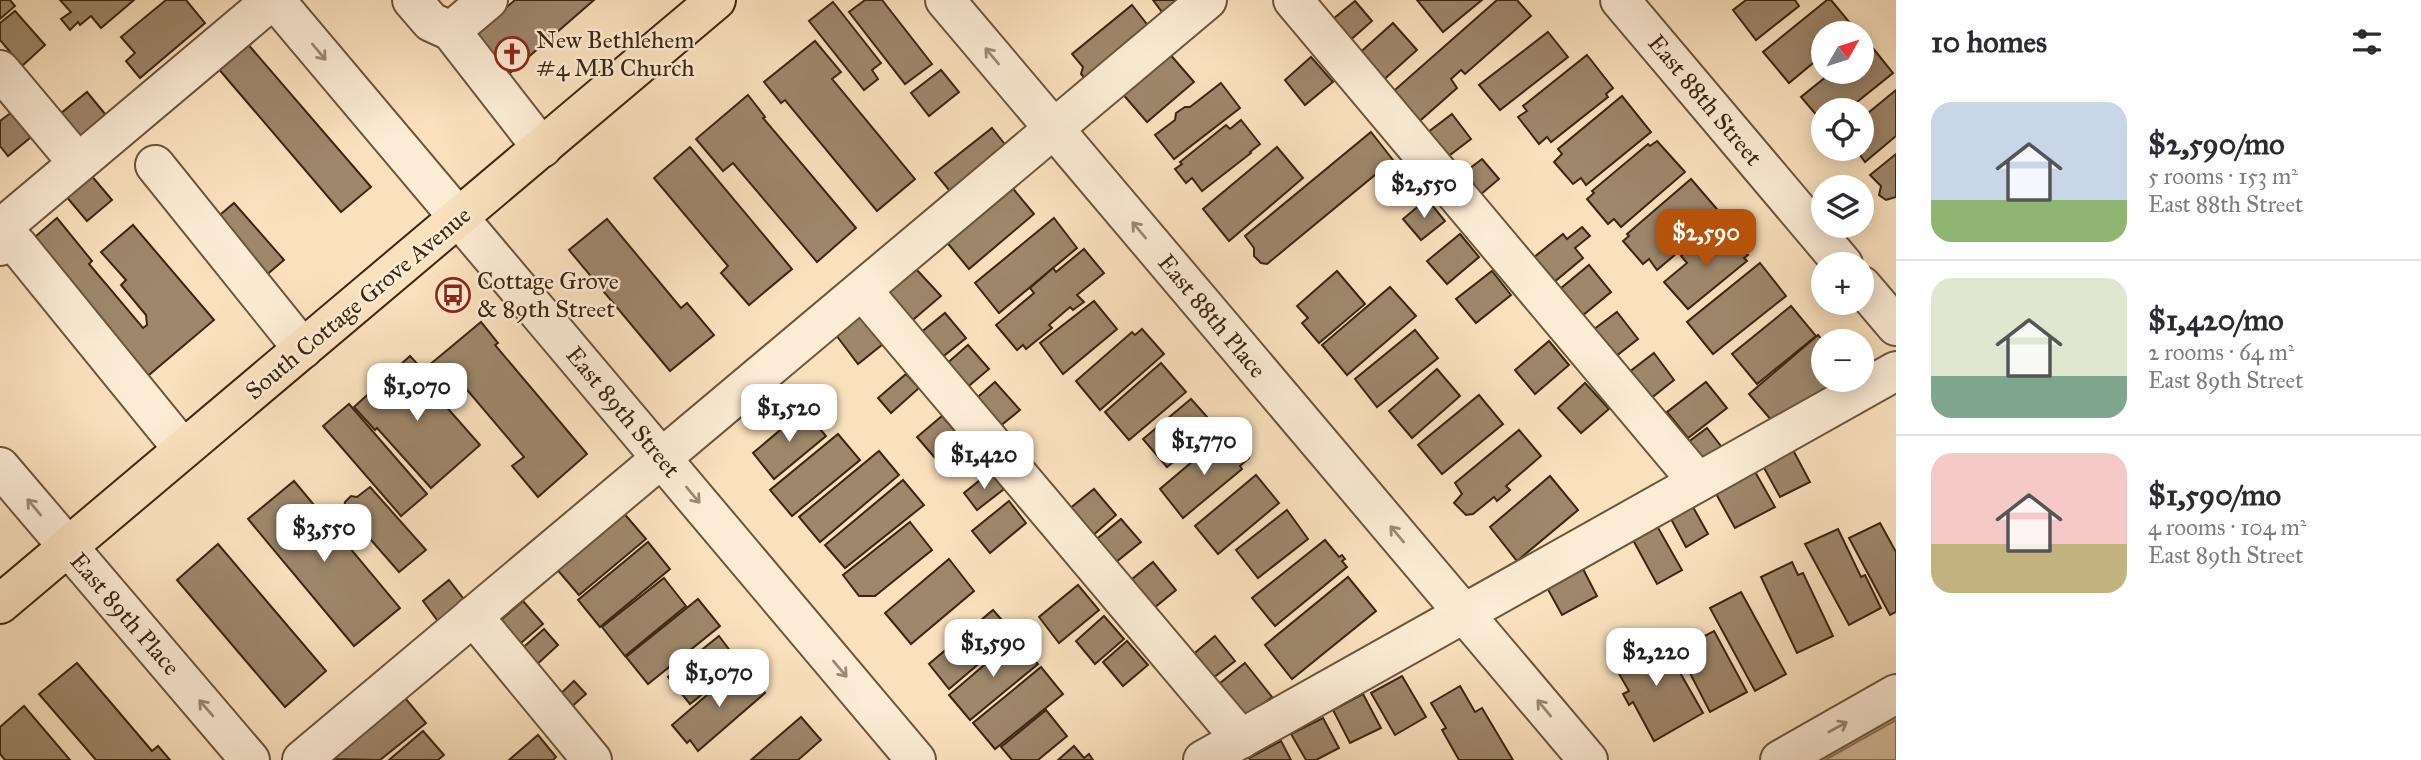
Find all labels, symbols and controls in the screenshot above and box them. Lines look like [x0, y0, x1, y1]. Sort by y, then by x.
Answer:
north arrow [1811, 21, 1874, 84]
map controls [1811, 21, 1874, 392]
icon: filters [2348, 23, 2386, 61]
text: 10 homes [1931, 24, 2047, 60]
place label: New Bethlehem #4 MB Church [536, 25, 695, 83]
street label: East 88th Street [1641, 28, 1769, 172]
church icon: New Bethlehem #4 MB Church [493, 35, 531, 73]
one-way arrow [311, 43, 327, 61]
one-way arrow [985, 47, 1001, 65]
button: locate [1811, 98, 1874, 161]
text: $2,590/mo [2148, 126, 2285, 162]
icon: home [1987, 130, 2071, 214]
pin: $2,550 [1367, 160, 1481, 220]
text: 5 rooms · 153 m² [2148, 162, 2298, 190]
text: $2,550 [1391, 169, 1457, 197]
button: layers [1811, 175, 1874, 238]
text: East 88th Street [2148, 190, 2303, 218]
street label: South Cottage Grove Avenue [239, 200, 477, 406]
pin: $2,590 [1649, 210, 1763, 269]
text: $2,590 [1672, 218, 1740, 246]
one-way arrow [1132, 221, 1147, 239]
street label: East 88th Place [1151, 248, 1273, 384]
button: + [1811, 252, 1874, 315]
place label: Cottage Grove & 89th Street [477, 266, 619, 324]
bus stop icon: Cottage Grove & 89th Street [434, 276, 472, 314]
text: $1,420/mo [2148, 302, 2284, 338]
icon: home [1987, 306, 2071, 390]
button: − [1811, 329, 1874, 392]
text: 2 rooms · 64 m² [2148, 338, 2294, 366]
street label: East 89th Street [559, 340, 687, 484]
pin: $1,070 [360, 364, 474, 423]
text: East 89th Street [2148, 366, 2303, 394]
text: $1,070 [383, 372, 451, 400]
pin: $1,520 [732, 384, 846, 444]
text: $1,520 [757, 393, 821, 421]
pin: $1,770 [1147, 418, 1261, 477]
text: $1,770 [1171, 426, 1237, 454]
pin: $1,420 [927, 432, 1041, 491]
text: $1,420 [951, 440, 1017, 468]
text: $1,590/mo [2148, 477, 2281, 513]
icon: home [1987, 481, 2071, 565]
one-way arrow [685, 486, 701, 504]
one-way arrow [26, 498, 42, 516]
pin: $3,550 [267, 504, 381, 564]
text: $3,550 [292, 513, 356, 541]
text: 4 rooms · 104 m² [2148, 513, 2307, 541]
one-way arrow [1389, 526, 1405, 544]
text: East 89th Street [2148, 541, 2303, 569]
street label: East 89th Place [64, 546, 186, 682]
pin: $1,590 [936, 620, 1050, 679]
text: $1,590 [961, 628, 1025, 656]
pin: $2,220 [1599, 628, 1713, 688]
text: $2,220 [1622, 637, 1690, 665]
pin: $1,070 [662, 650, 776, 709]
text: $1,070 [685, 658, 753, 686]
one-way arrow [832, 660, 848, 678]
one-way arrow [1536, 699, 1552, 717]
one-way arrow [198, 700, 214, 718]
one-way arrow [1827, 720, 1848, 733]

